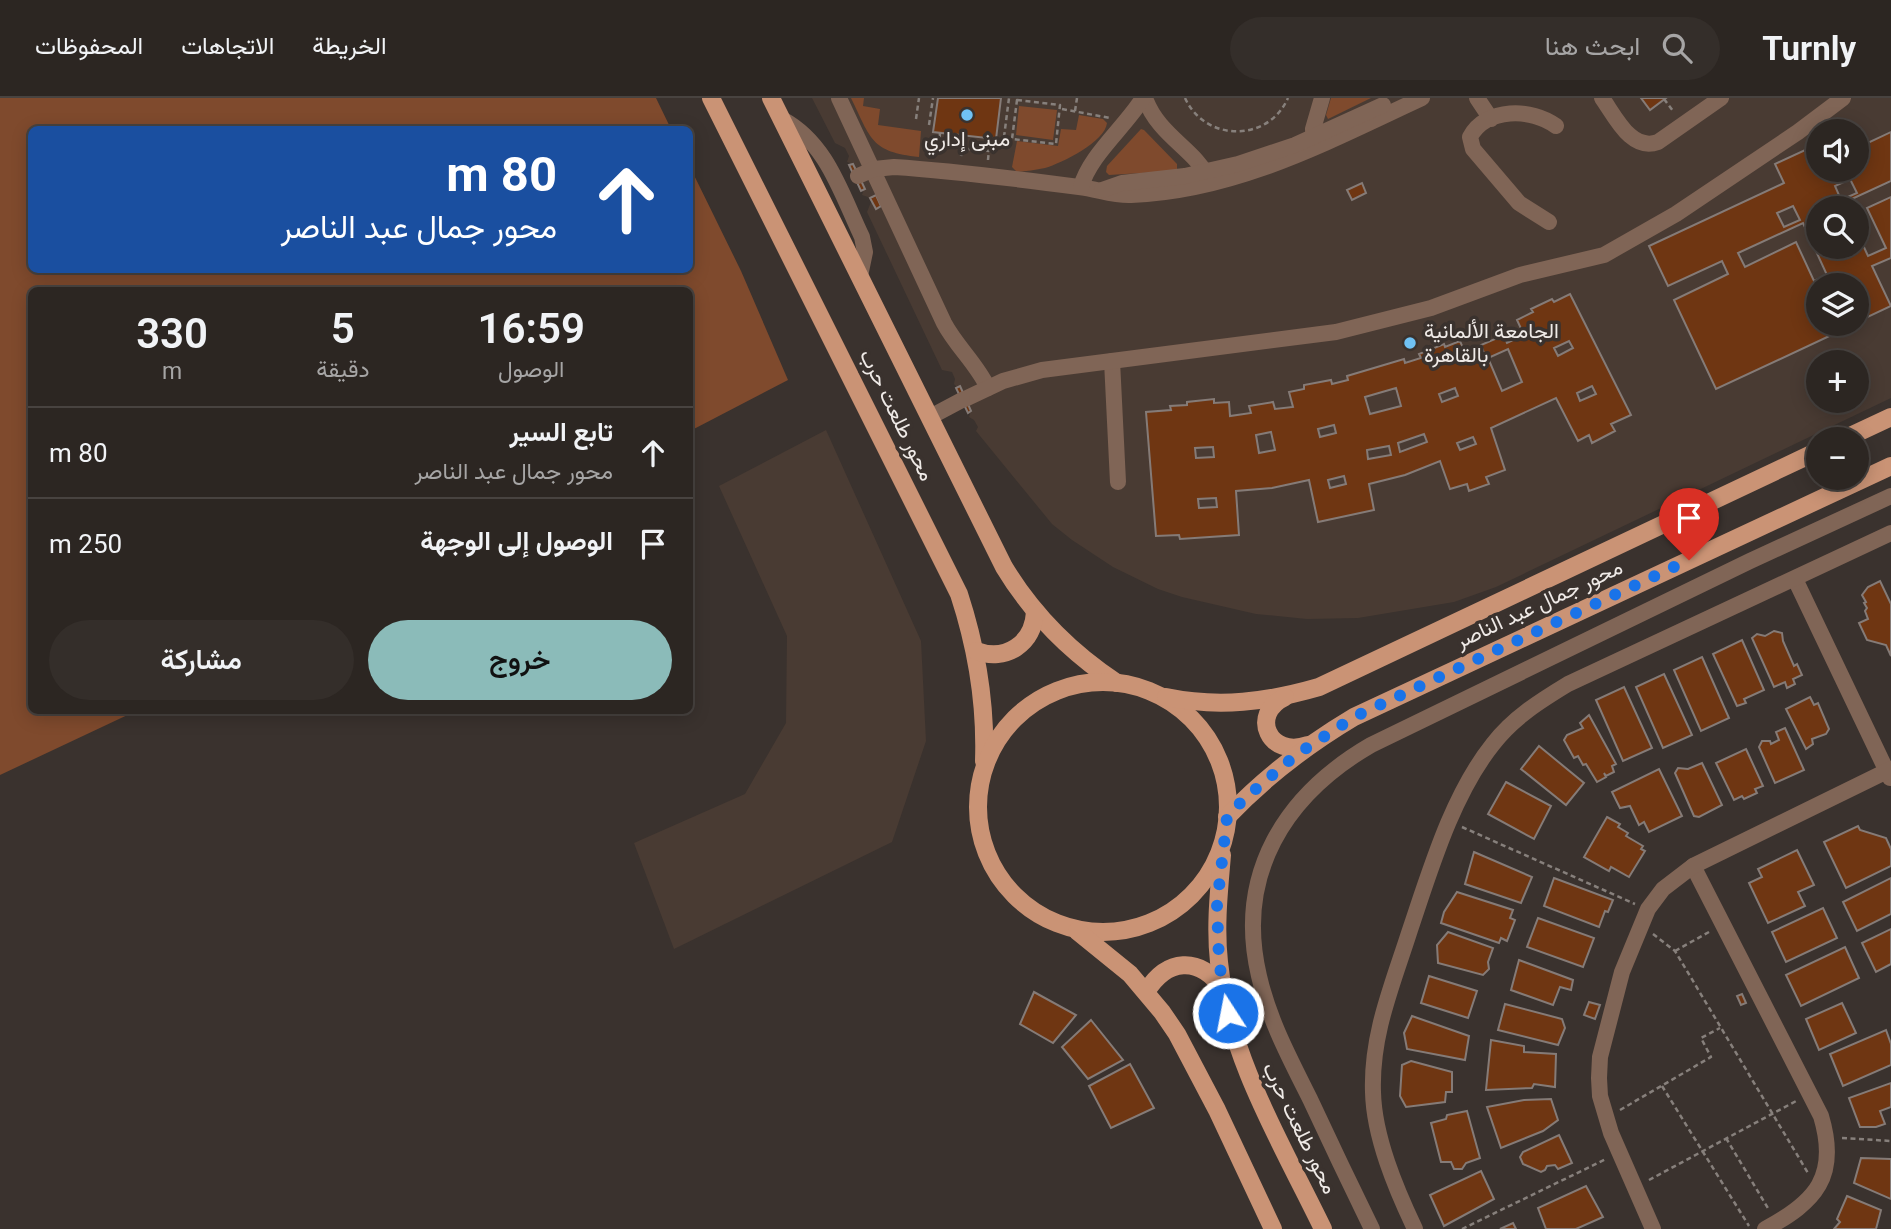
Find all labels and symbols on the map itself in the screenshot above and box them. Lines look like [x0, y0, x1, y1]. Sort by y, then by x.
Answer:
marker: مبنى إداري [959, 107, 975, 123]
place label: مبنى إداري [924, 127, 1010, 156]
place label: الجامعة الألمانية بالقاهرة [1424, 319, 1559, 368]
marker: الجامعة الألمانية بالقاهرة [1402, 335, 1418, 351]
street label: محور طلعت حرب [854, 345, 939, 485]
pin [1659, 488, 1719, 560]
street label: محور جمال عبد الناصر [1451, 555, 1627, 655]
position arrow [1191, 976, 1265, 1050]
street label: محور طلعت حرب [1257, 1058, 1342, 1198]

